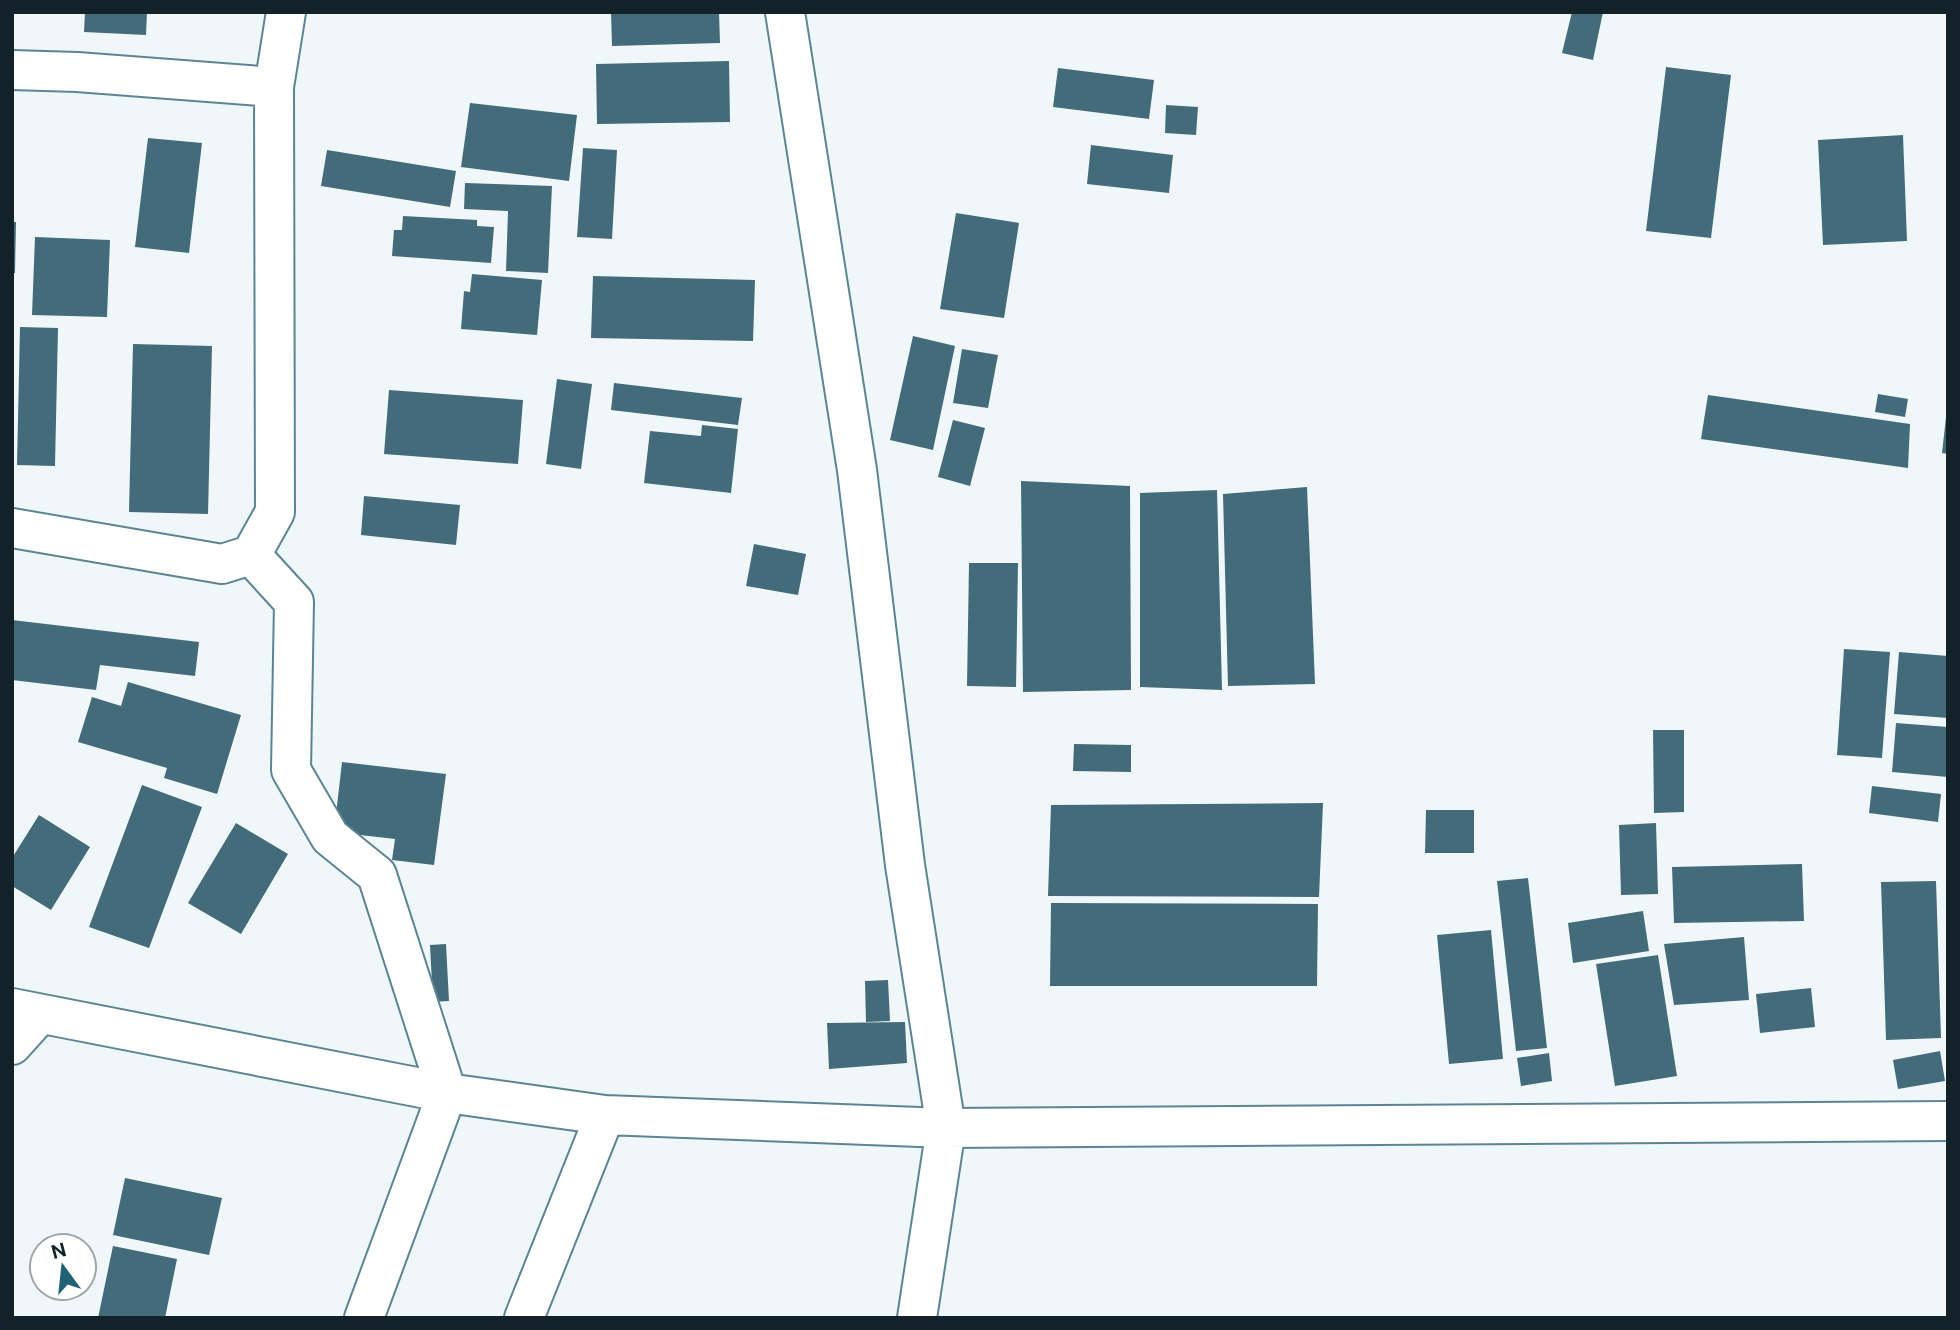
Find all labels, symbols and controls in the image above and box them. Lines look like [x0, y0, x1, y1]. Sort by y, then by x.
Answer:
north arrow [28, 1232, 98, 1302]
text: N [49, 1238, 69, 1263]

